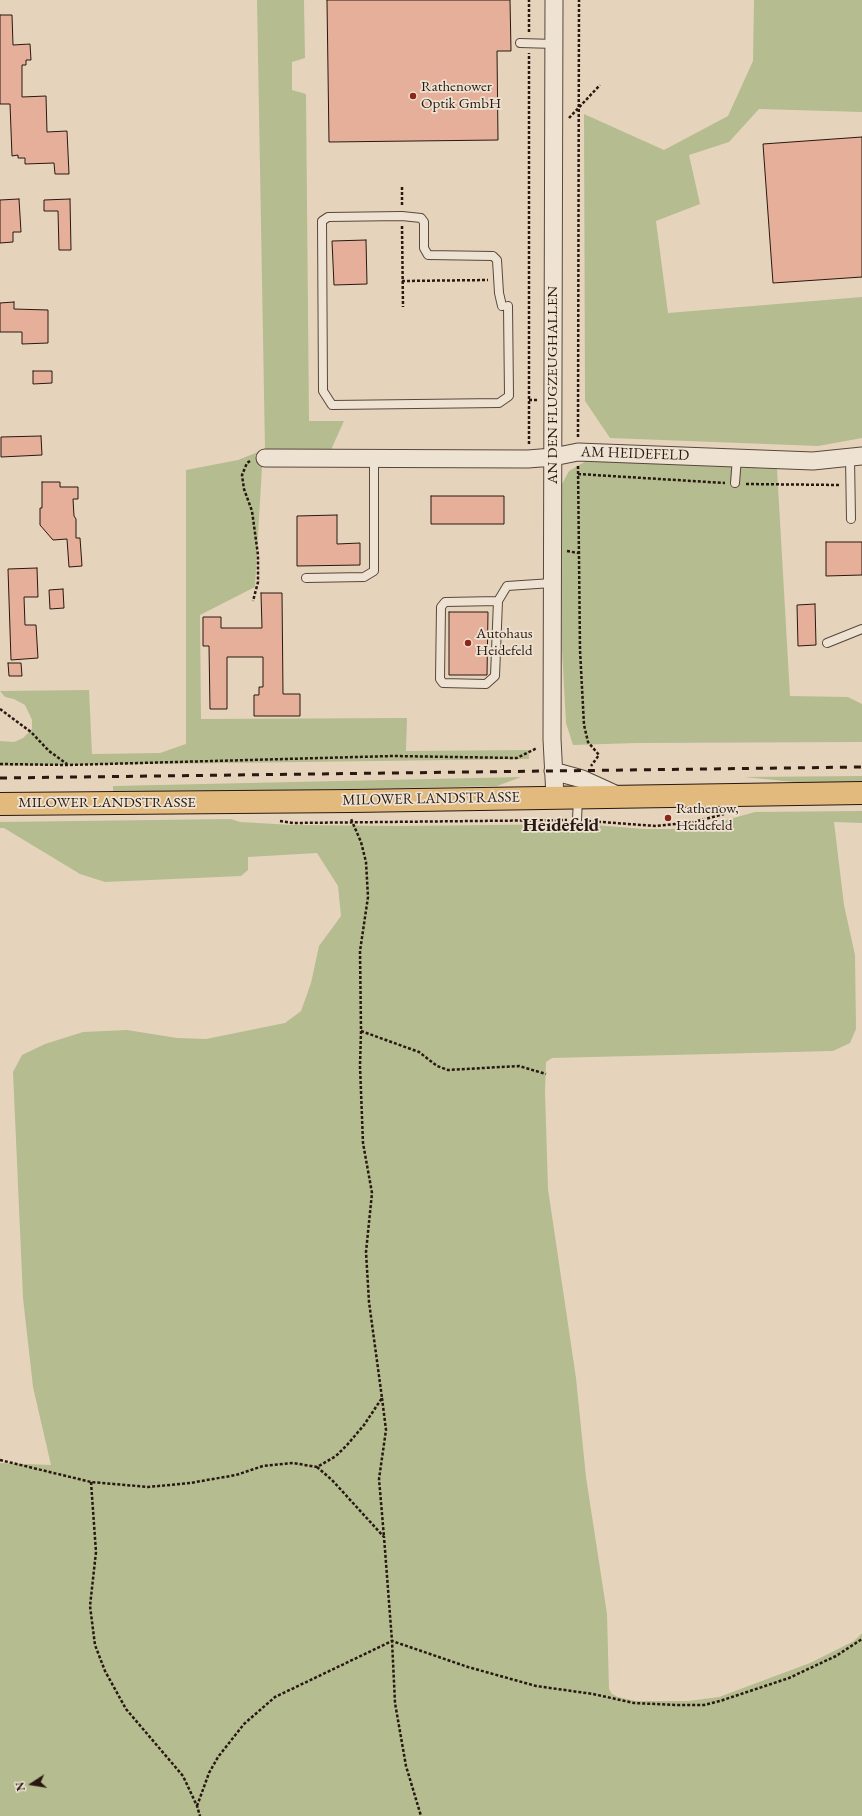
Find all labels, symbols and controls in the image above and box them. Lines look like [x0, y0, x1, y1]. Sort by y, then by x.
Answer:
place label: Rathenower Optik GmbH [421, 78, 501, 113]
marker: Rathenower Optik GmbH [408, 91, 418, 101]
street label: AN DEN FLUGZEUGHALLEN [544, 286, 562, 484]
street label: AM HEIDEFELD [580, 443, 690, 465]
place label: Autohaus Heidefeld [476, 625, 533, 660]
marker: Autohaus Heidefeld [463, 638, 473, 648]
street label: MILOWER LANDSTRASSE [342, 788, 520, 810]
street label: MILOWER LANDSTRASSE [18, 794, 196, 812]
place label: Rathenow, Heidefeld [676, 800, 739, 835]
marker: Rathenow, Heidefeld [663, 813, 673, 823]
district label: Heidefeld [523, 815, 599, 837]
north arrow [12, 1764, 52, 1804]
text: N [12, 1781, 28, 1792]

